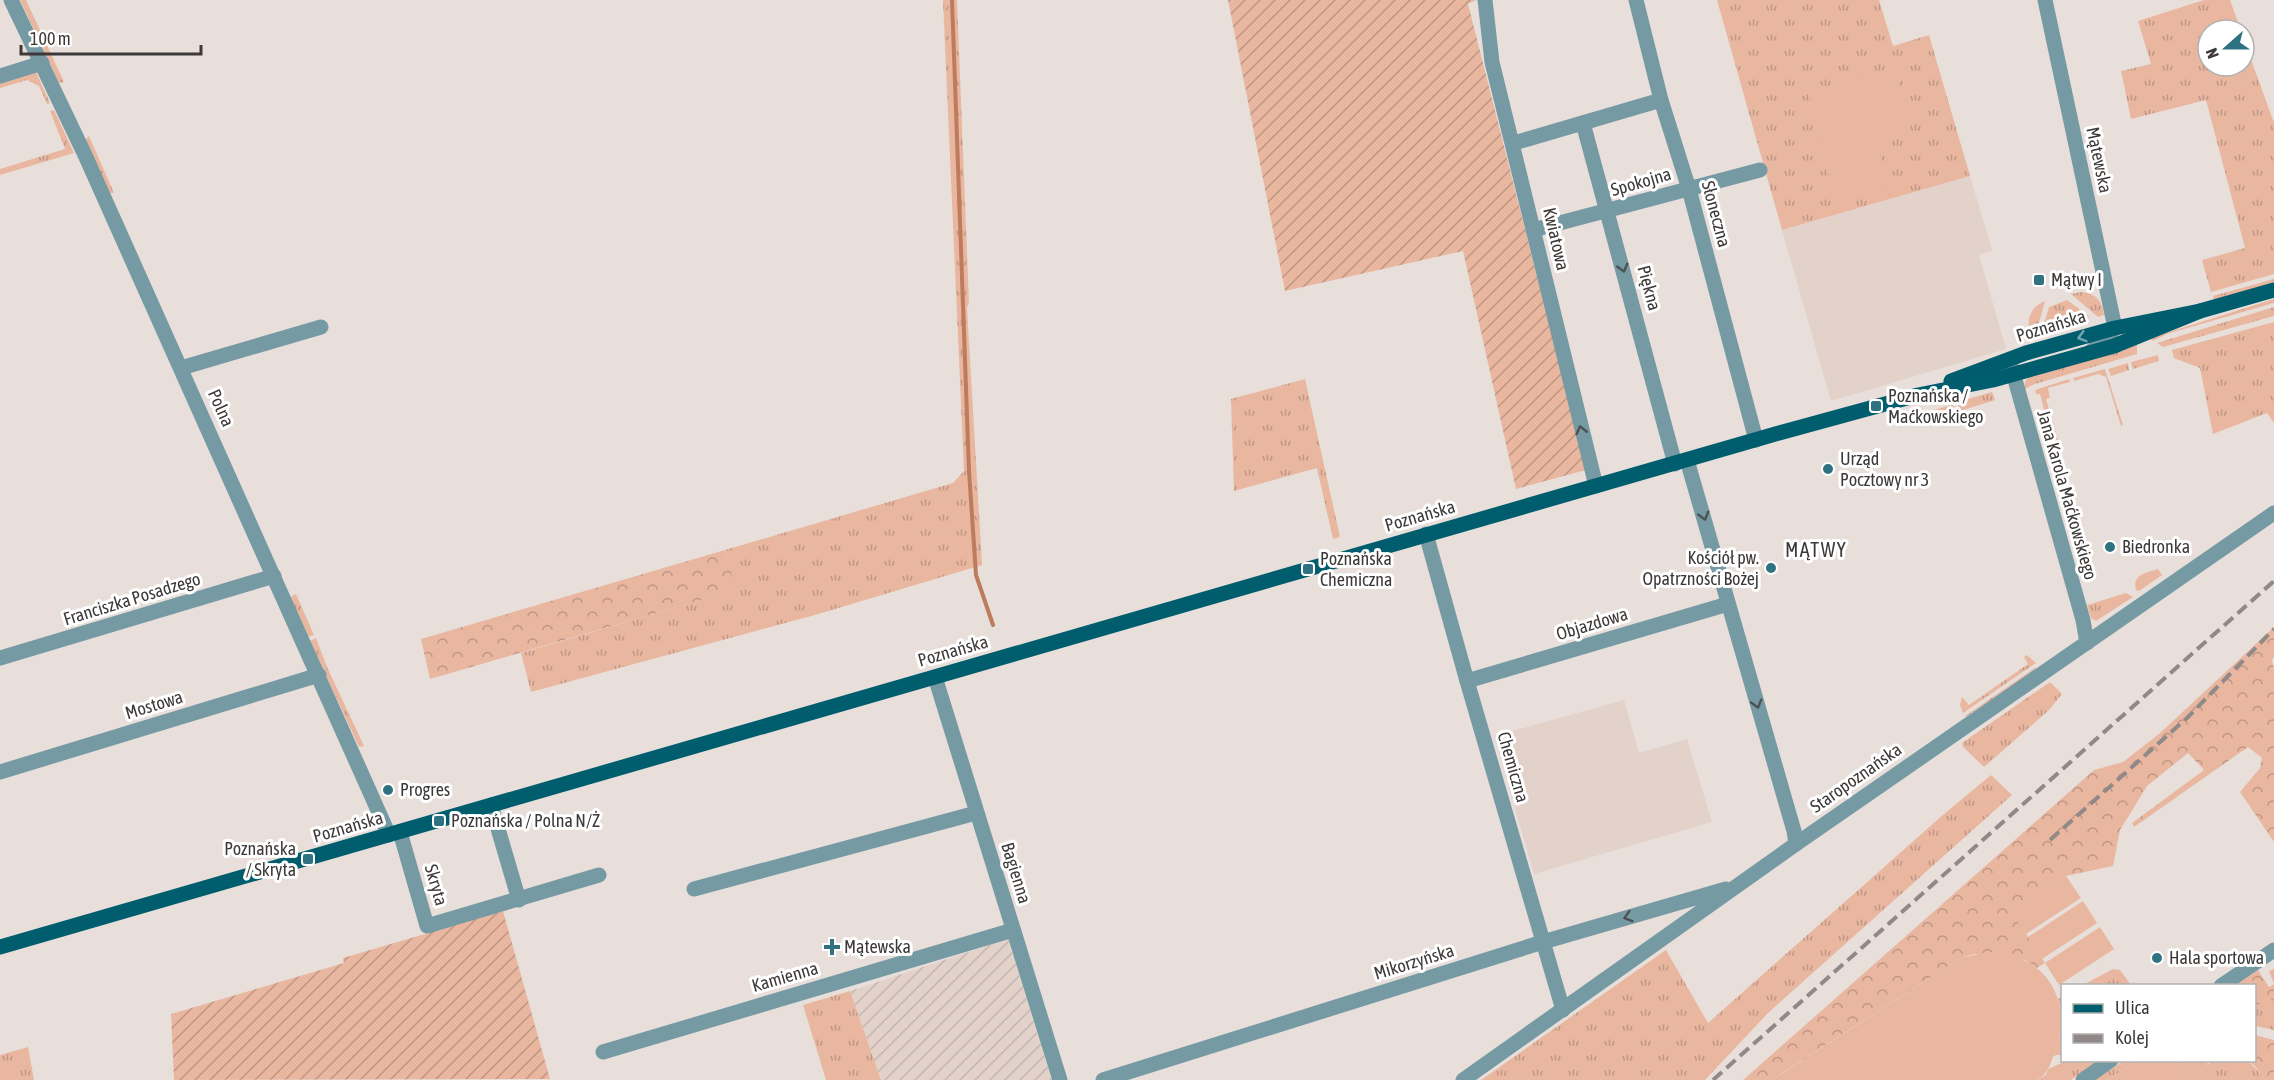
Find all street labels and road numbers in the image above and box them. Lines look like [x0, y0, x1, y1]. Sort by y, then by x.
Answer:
street label: Mątewska [2082, 125, 2117, 195]
street label: Spokojna [1608, 163, 1673, 200]
street label: Słoneczna [1698, 178, 1735, 249]
street label: Kwiatowa [1539, 205, 1574, 272]
street label: Piękna [1633, 263, 1666, 313]
street label: Poznańska [2013, 305, 2088, 346]
street label: Polna [204, 386, 239, 430]
street label: Jana Karola Maćkowskiego [2033, 408, 2102, 582]
street label: Poznańska [1382, 496, 1457, 536]
street label: Franciszka Posadzego [61, 568, 203, 629]
street label: Objazdowa [1554, 603, 1630, 644]
street label: Poznańska [915, 631, 990, 671]
street label: Mostowa [123, 686, 185, 723]
street label: Chemiczna [1493, 729, 1534, 805]
street label: Staropoznańska [1806, 738, 1905, 817]
street label: Poznańska [310, 807, 385, 847]
street label: Bagienna [997, 840, 1036, 906]
street label: Skryta [421, 862, 452, 908]
street label: Mikorzyńska [1371, 939, 1457, 984]
street label: Kamienna [749, 957, 820, 996]

